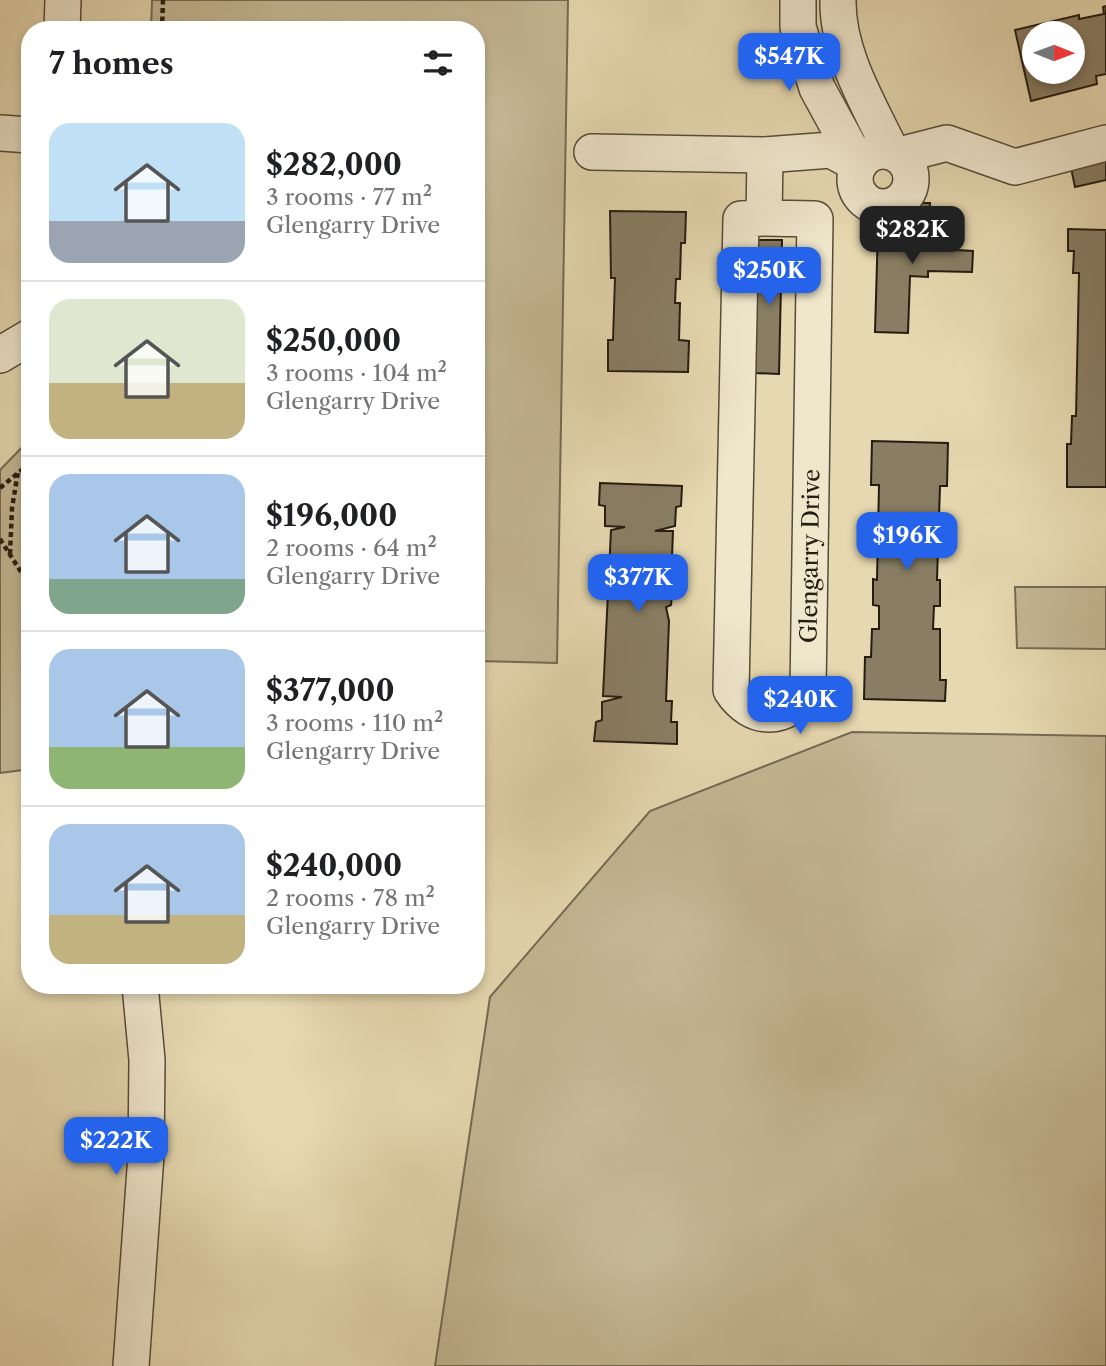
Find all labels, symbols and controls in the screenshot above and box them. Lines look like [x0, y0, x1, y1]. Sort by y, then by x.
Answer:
north arrow [1022, 21, 1085, 84]
map controls [1022, 21, 1085, 84]
pin: $547K [740, 34, 838, 93]
text: $547K [754, 42, 824, 70]
icon: filters [419, 44, 457, 82]
text: 7 homes [49, 45, 174, 82]
text: $282,000 [266, 146, 402, 183]
icon: home [105, 151, 189, 235]
text: 3 rooms · 77 m² [266, 183, 432, 211]
pin: $282K [863, 206, 961, 266]
text: Glengarry Drive [266, 211, 440, 239]
text: $282K [876, 215, 948, 243]
pin: $250K [720, 247, 818, 307]
text: $250K [733, 256, 805, 284]
text: $250,000 [266, 322, 401, 359]
icon: home [105, 327, 189, 411]
text: 3 rooms · 104 m² [266, 359, 447, 387]
text: Glengarry Drive [266, 387, 440, 415]
street label: Glengarry Drive [794, 469, 826, 643]
text: $196,000 [266, 497, 397, 534]
icon: home [105, 502, 189, 586]
pin: $196K [858, 512, 956, 572]
text: $196K [872, 521, 942, 549]
text: 2 rooms · 64 m² [266, 534, 437, 562]
pin: $377K [589, 554, 687, 614]
text: Glengarry Drive [266, 562, 440, 590]
text: $377K [604, 563, 672, 591]
text: $377,000 [266, 672, 395, 709]
pin: $240K [751, 676, 849, 736]
icon: home [105, 677, 189, 761]
text: $240K [763, 685, 837, 713]
text: 3 rooms · 110 m² [266, 709, 443, 737]
text: Glengarry Drive [266, 737, 440, 765]
text: $240,000 [266, 847, 402, 884]
icon: home [105, 852, 189, 936]
text: 2 rooms · 78 m² [266, 884, 435, 912]
text: Glengarry Drive [266, 912, 440, 940]
pin: $222K [67, 1118, 165, 1177]
text: $222K [80, 1126, 152, 1154]

